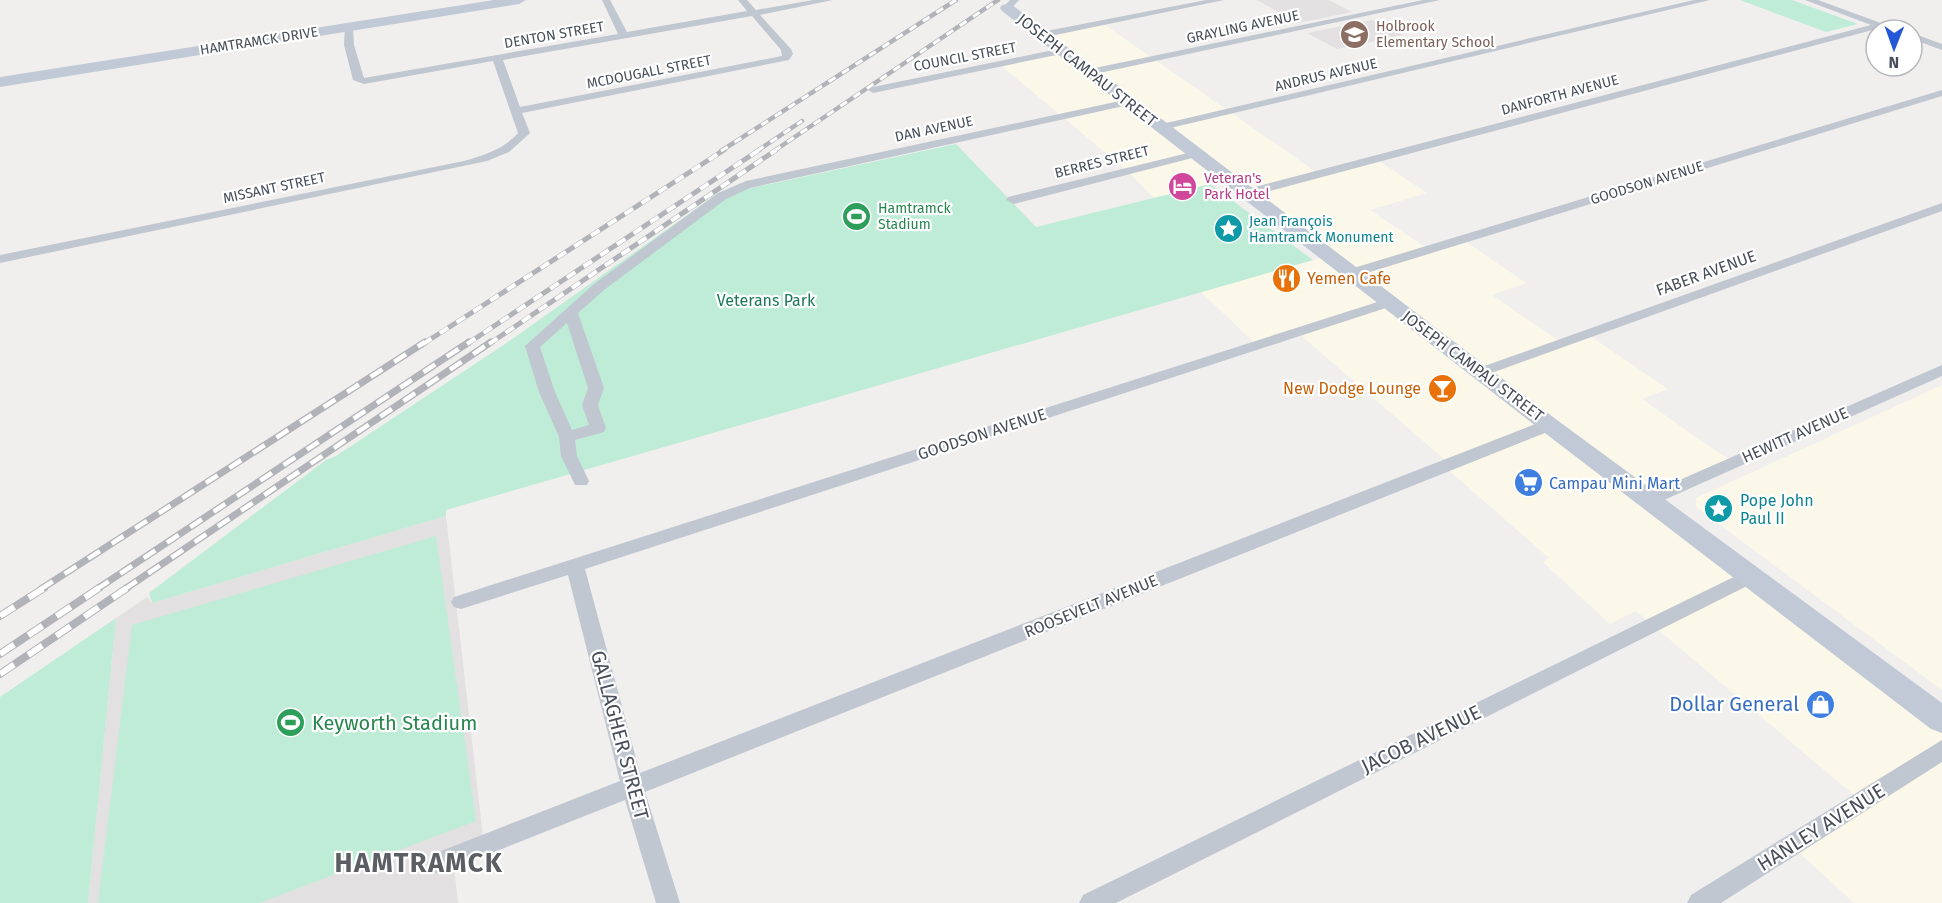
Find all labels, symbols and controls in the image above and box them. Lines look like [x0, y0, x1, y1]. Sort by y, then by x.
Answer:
street label: GRAYLING AVENUE [1185, 7, 1301, 47]
street label: JOSEPH CAMPAU STREET [1013, 10, 1161, 131]
street label: DENTON STREET [503, 18, 606, 52]
school or university icon: Holbrook Elementary School [1339, 18, 1371, 50]
place label: Holbrook Elementary School [1376, 18, 1494, 51]
north arrow [1864, 18, 1924, 78]
street label: HAMTRAMCK DRIVE [199, 23, 319, 59]
street label: COUNCIL STREET [912, 39, 1018, 75]
street label: MCDOUGALL STREET [585, 51, 713, 92]
text: N [1888, 53, 1899, 72]
street label: ANDRUS AVENUE [1273, 55, 1379, 95]
street label: DANFORTH AVENUE [1499, 71, 1621, 119]
street label: DAN AVENUE [893, 112, 975, 146]
street label: BERRES STREET [1053, 142, 1152, 182]
street label: GOODSON AVENUE [1588, 158, 1706, 208]
street label: MISSANT STREET [221, 169, 327, 207]
hotel icon: Veteran's Park Hotel [1167, 170, 1199, 202]
place label: Veteran's Park Hotel [1204, 170, 1270, 203]
sports icon: Hamtramck Stadium [841, 200, 873, 232]
place label: Hamtramck Stadium [878, 200, 951, 233]
place icon: Jean François Hamtramck Monument [1212, 213, 1244, 245]
place label: Jean François Hamtramck Monument [1249, 213, 1395, 246]
street label: FABER AVENUE [1653, 246, 1759, 300]
restaurant icon: Yemen Cafe [1270, 262, 1302, 294]
place label: Yemen Cafe [1307, 269, 1391, 288]
park label: Veterans Park [717, 291, 816, 310]
street label: JOSEPH CAMPAU STREET [1399, 307, 1548, 426]
bar icon: New Dodge Lounge [1426, 372, 1458, 404]
place label: New Dodge Lounge [1283, 379, 1421, 398]
street label: HEWITT AVENUE [1739, 403, 1851, 467]
street label: GOODSON AVENUE [915, 404, 1049, 464]
supermarket icon: Campau Mini Mart [1512, 467, 1544, 499]
place label: Campau Mini Mart [1549, 474, 1680, 493]
place label: Pope John Paul II [1740, 491, 1814, 528]
place icon: Pope John Paul II [1703, 493, 1735, 525]
street label: ROOSEVELT AVENUE [1022, 571, 1160, 641]
street label: GALLAGHER STREET [586, 648, 654, 823]
shop icon: Dollar General [1804, 688, 1836, 720]
place label: Dollar General [1669, 692, 1799, 716]
street label: JACOB AVENUE [1357, 700, 1485, 778]
sports icon: Keyworth Stadium [275, 707, 307, 739]
place label: Keyworth Stadium [312, 711, 477, 735]
street label: HANLEY AVENUE [1753, 778, 1889, 876]
district label: HAMTRAMCK [335, 847, 503, 879]

